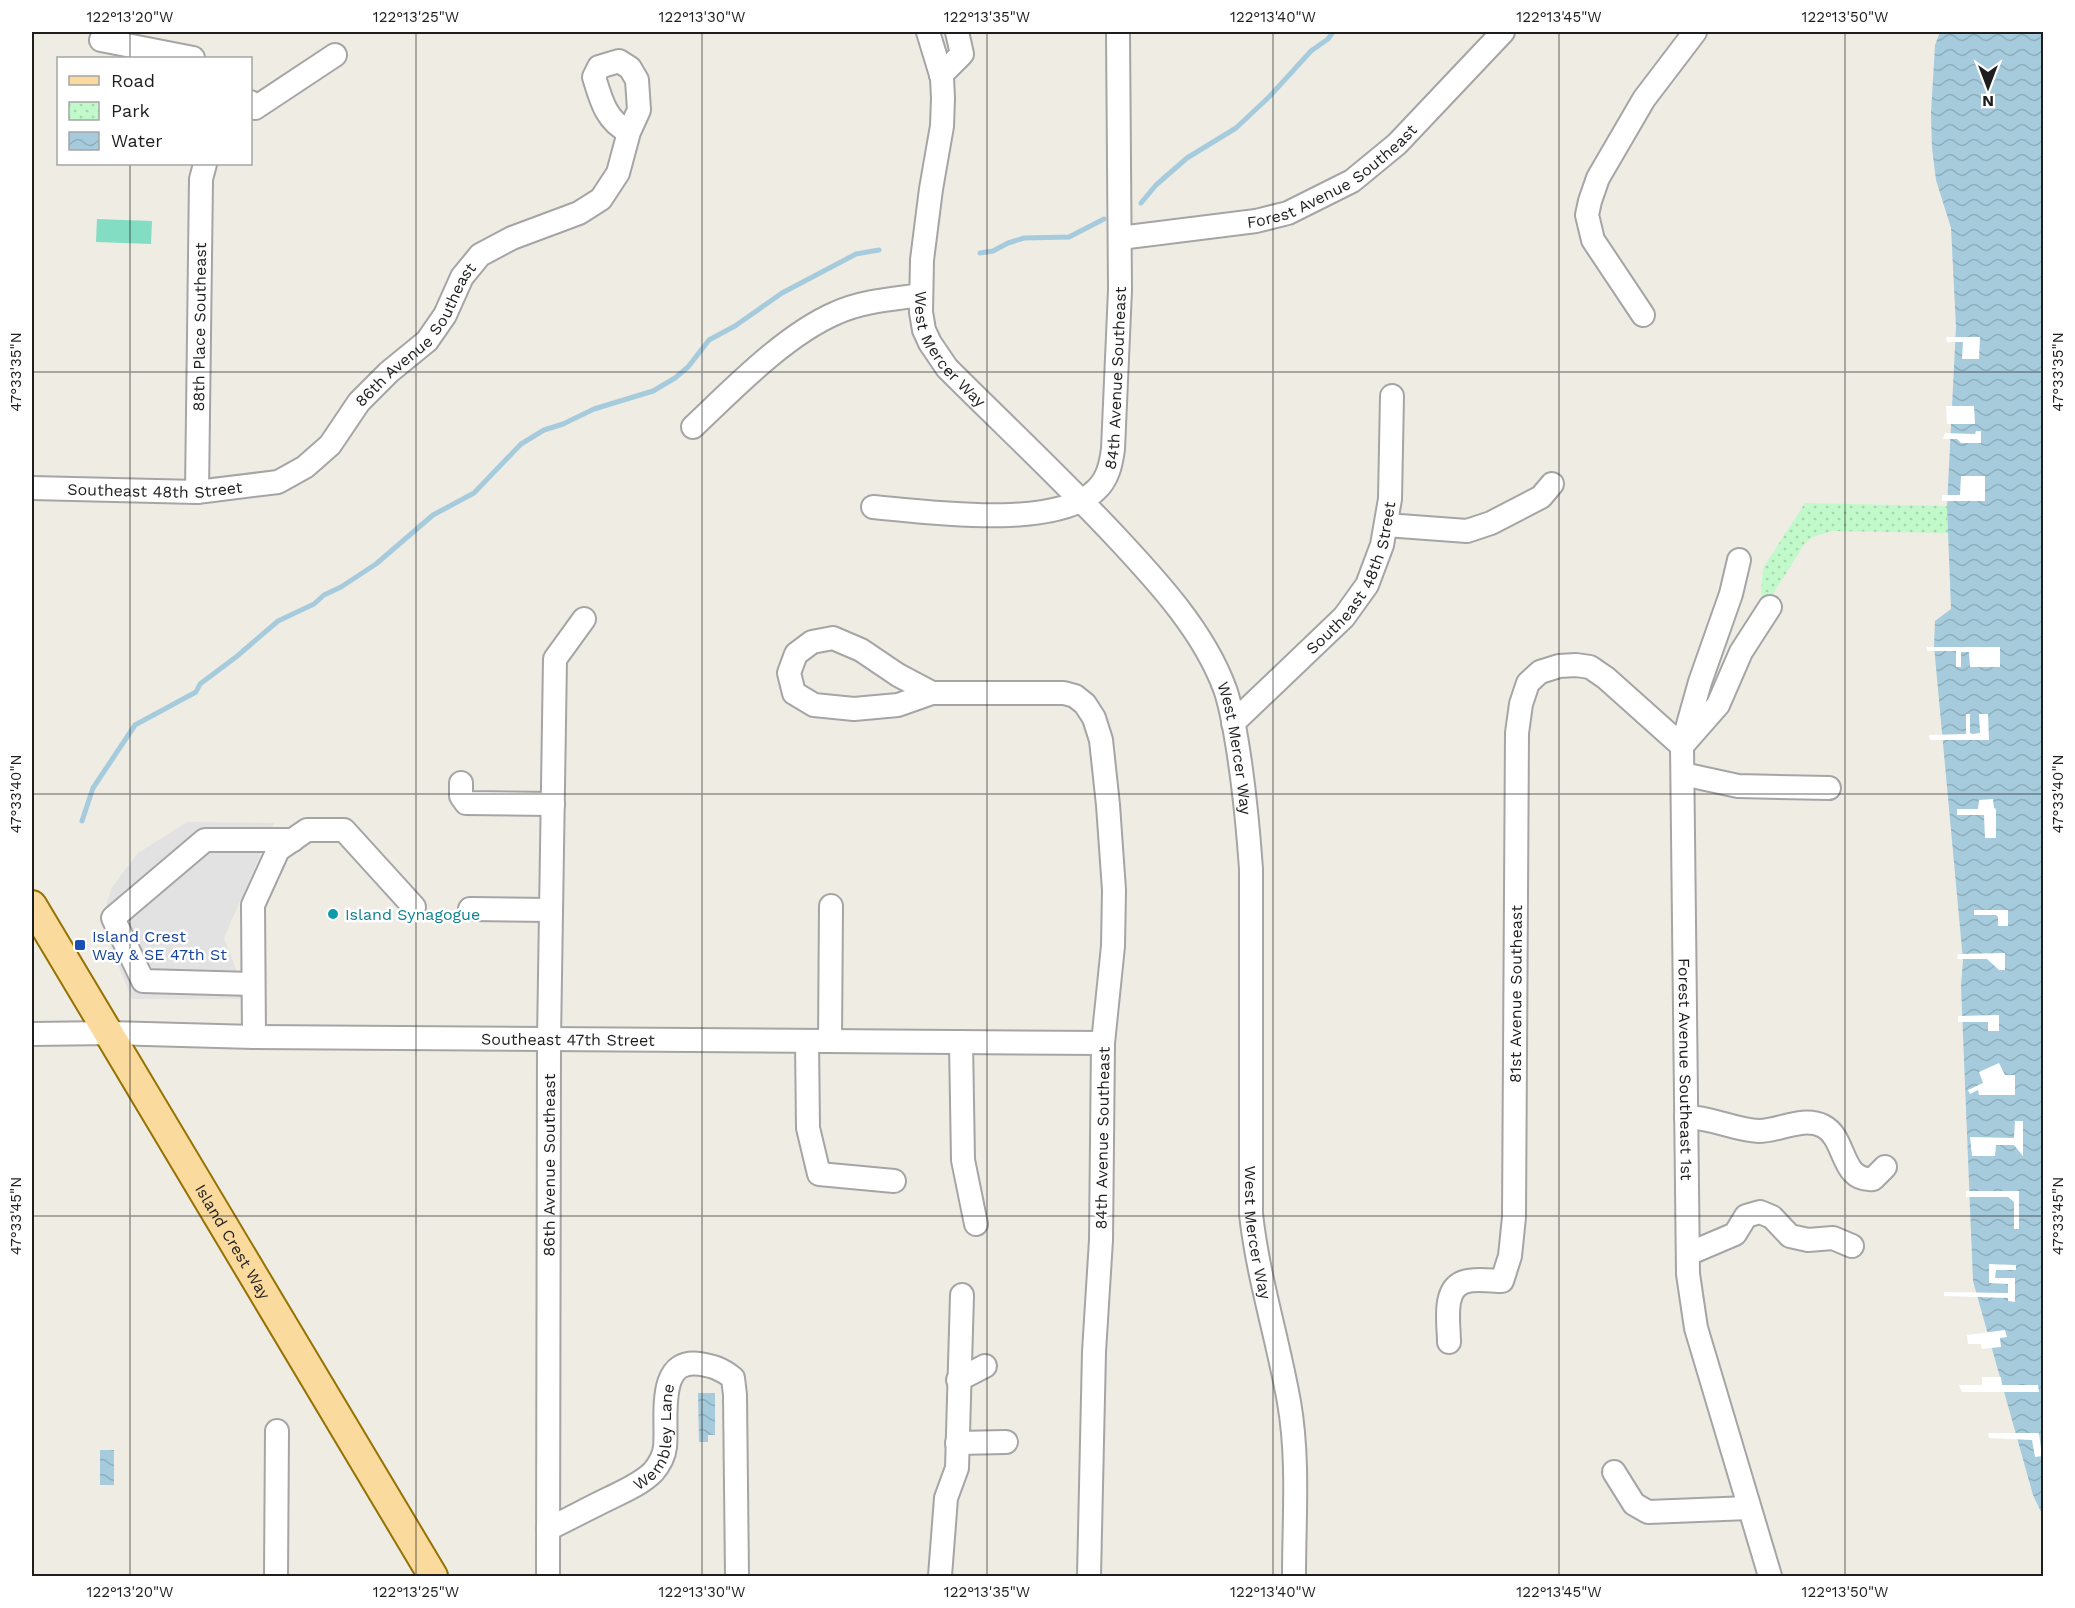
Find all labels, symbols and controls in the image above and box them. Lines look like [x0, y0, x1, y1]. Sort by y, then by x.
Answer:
text: 122°13'20"W [87, 8, 173, 26]
text: 122°13'25"W [373, 8, 459, 26]
text: 122°13'30"W [659, 8, 745, 26]
text: 122°13'35"W [944, 8, 1030, 26]
text: 122°13'40"W [1230, 8, 1316, 26]
text: 122°13'45"W [1516, 8, 1602, 26]
text: 122°13'50"W [1802, 8, 1888, 26]
legend [57, 57, 252, 165]
north arrow [1958, 57, 2018, 117]
text: Road [111, 70, 155, 91]
text: N [1982, 92, 1994, 111]
text: Park [111, 100, 150, 121]
street label: Forest Avenue Southeast [1246, 120, 1421, 232]
text: Water [111, 130, 163, 151]
street label: 88th Place Southeast [189, 242, 210, 412]
street label: 86th Avenue Southeast [351, 259, 480, 411]
street label: 84th Avenue Southeast [1100, 286, 1130, 472]
street label: West Mercer Way [911, 291, 990, 411]
text: 47°33'35"N [7, 332, 25, 412]
text: 47°33'35"N [2049, 332, 2067, 412]
street label: Southeast 48th Street [67, 477, 244, 502]
street label: Southeast 48th Street [1302, 500, 1399, 658]
street label: West Mercer Way [1213, 679, 1255, 816]
text: 47°33'40"N [7, 755, 25, 833]
text: 47°33'40"N [2049, 755, 2067, 833]
place label: Island Synagogue [345, 905, 480, 924]
street label: 81st Avenue Southeast [1506, 905, 1526, 1083]
marker: Island Synagogue [326, 907, 340, 921]
place label: Island Crest Way & SE 47th St [92, 927, 227, 964]
marker: Island Crest Way & SE 47th St [73, 938, 87, 952]
street label: Forest Avenue Southeast 1st [1674, 958, 1696, 1181]
street label: Southeast 47th Street [481, 1030, 655, 1050]
street label: 84th Avenue Southeast [1091, 1046, 1114, 1230]
street label: 86th Avenue Southeast [540, 1073, 559, 1257]
street label: West Mercer Way [1241, 1166, 1275, 1302]
text: 47°33'45"N [7, 1177, 25, 1255]
text: 47°33'45"N [2049, 1177, 2067, 1255]
street label: Island Crest Way [191, 1181, 275, 1303]
street label: Wembley Lane [630, 1382, 678, 1494]
text: 122°13'20"W [87, 1583, 173, 1601]
text: 122°13'25"W [373, 1583, 459, 1601]
text: 122°13'30"W [659, 1583, 745, 1601]
text: 122°13'35"W [944, 1583, 1030, 1601]
text: 122°13'40"W [1230, 1583, 1316, 1601]
text: 122°13'45"W [1516, 1583, 1602, 1601]
text: 122°13'50"W [1802, 1583, 1888, 1601]

